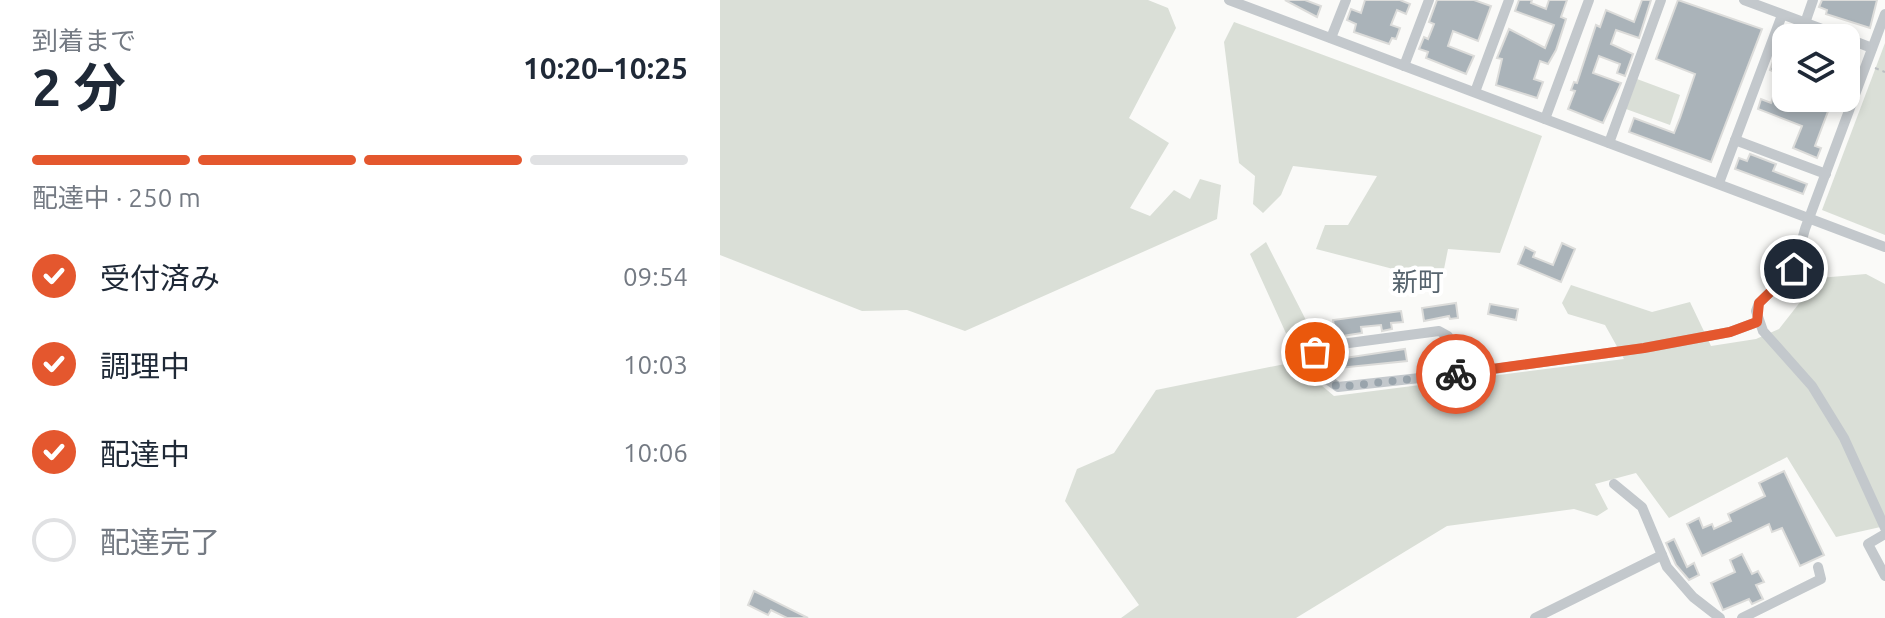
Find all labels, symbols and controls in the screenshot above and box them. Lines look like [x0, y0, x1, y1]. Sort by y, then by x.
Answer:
map controls [1772, 24, 1860, 112]
button: layers [1772, 24, 1860, 112]
text: 到着まで [32, 26, 136, 55]
text: 10:20–10:25 [523, 51, 688, 85]
text: 2 分 [32, 58, 126, 116]
text: 配達中 · 250 m [32, 183, 201, 212]
pin [1760, 235, 1828, 303]
icon: home [1772, 247, 1816, 291]
icon: check [32, 254, 76, 298]
text: 受付済み [100, 261, 220, 295]
text: 09:54 [623, 262, 688, 291]
district label: 新町 [1392, 267, 1444, 296]
pin [1281, 318, 1349, 386]
icon: bag [1293, 330, 1337, 374]
courier [1416, 334, 1496, 414]
icon: check [32, 342, 76, 386]
text: 調理中 [100, 349, 190, 383]
text: 10:03 [623, 350, 688, 379]
icon: bike [1434, 352, 1478, 396]
icon: check [32, 430, 76, 474]
text: 配達中 [100, 437, 190, 471]
text: 10:06 [623, 438, 688, 467]
text: 配達完了 [100, 525, 220, 559]

